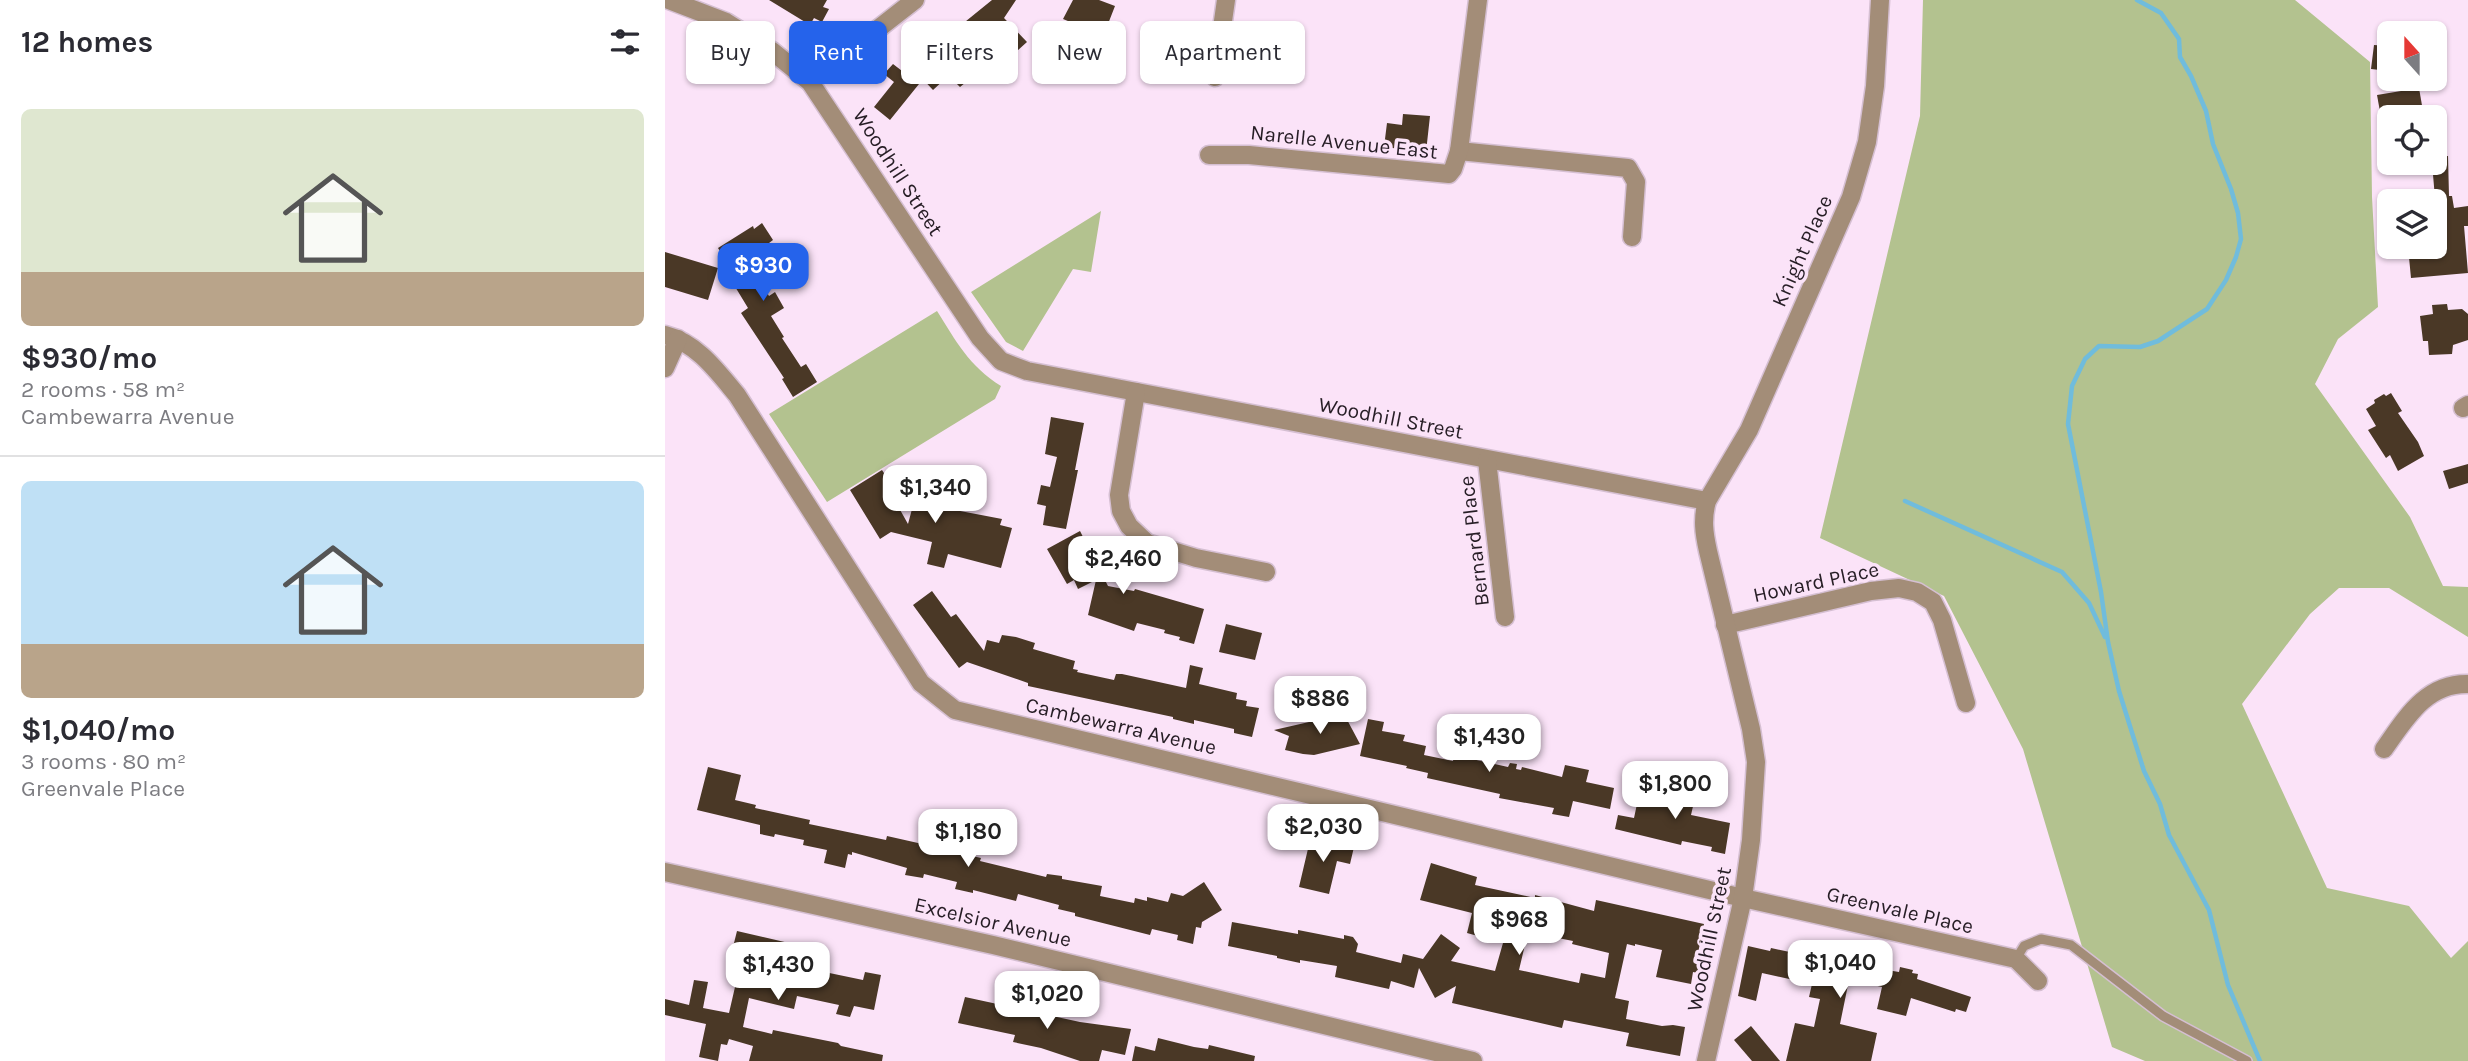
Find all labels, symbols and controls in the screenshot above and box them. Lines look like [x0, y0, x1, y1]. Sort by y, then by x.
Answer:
chip: Buy [686, 21, 775, 84]
chip: Rent [789, 21, 887, 84]
chip: Filters [901, 21, 1018, 84]
chip: New [1032, 21, 1126, 84]
chip: Apartment [1140, 21, 1305, 84]
north arrow [2377, 21, 2447, 91]
map controls [2377, 21, 2447, 259]
icon: filters [606, 23, 644, 61]
text: 12 homes [21, 24, 153, 60]
street label: Woodhill Street [848, 104, 948, 240]
button: locate [2377, 105, 2447, 175]
street label: Narelle Avenue East [1249, 120, 1439, 164]
icon: home [270, 155, 396, 281]
button: layers [2377, 189, 2447, 259]
street label: Knight Place [1767, 191, 1837, 311]
pin: $930 [722, 244, 804, 303]
text: $930 [734, 252, 792, 279]
text: $930/mo [21, 340, 157, 376]
text: 2 rooms · 58 m² [21, 376, 185, 403]
street label: Woodhill Street [1317, 392, 1465, 444]
text: Cambewarra Avenue [21, 403, 234, 430]
pin: $1,340 [878, 466, 992, 525]
text: $1,340 [899, 474, 971, 501]
street label: Bernard Place [1454, 474, 1494, 608]
icon: home [270, 527, 396, 653]
pin: $2,460 [1066, 536, 1180, 596]
text: $2,460 [1084, 545, 1162, 572]
street label: Howard Place [1751, 557, 1881, 607]
pin: $886 [1279, 676, 1361, 736]
text: $886 [1290, 685, 1350, 712]
street label: Cambewarra Avenue [1023, 692, 1219, 760]
text: $1,040/mo [21, 712, 175, 748]
pin: $1,430 [1432, 714, 1546, 774]
text: $1,430 [1453, 723, 1525, 750]
text: 3 rooms · 80 m² [21, 748, 186, 775]
pin: $1,800 [1618, 762, 1732, 821]
text: $1,800 [1638, 770, 1712, 797]
text: Greenvale Place [21, 775, 185, 802]
pin: $2,030 [1266, 804, 1380, 864]
pin: $1,180 [911, 810, 1025, 869]
text: $2,030 [1284, 813, 1362, 840]
text: $1,180 [934, 818, 1002, 845]
street label: Woodhill Street [1682, 865, 1736, 1013]
street label: Greenvale Place [1824, 881, 1976, 939]
street label: Excelsior Avenue [912, 892, 1074, 952]
pin: $968 [1478, 898, 1560, 957]
text: $968 [1490, 906, 1548, 933]
pin: $1,040 [1783, 940, 1897, 1000]
pin: $1,430 [721, 942, 835, 1002]
text: $1,040 [1804, 949, 1876, 976]
text: $1,430 [742, 951, 814, 978]
pin: $1,020 [990, 972, 1104, 1031]
text: $1,020 [1011, 980, 1083, 1007]

